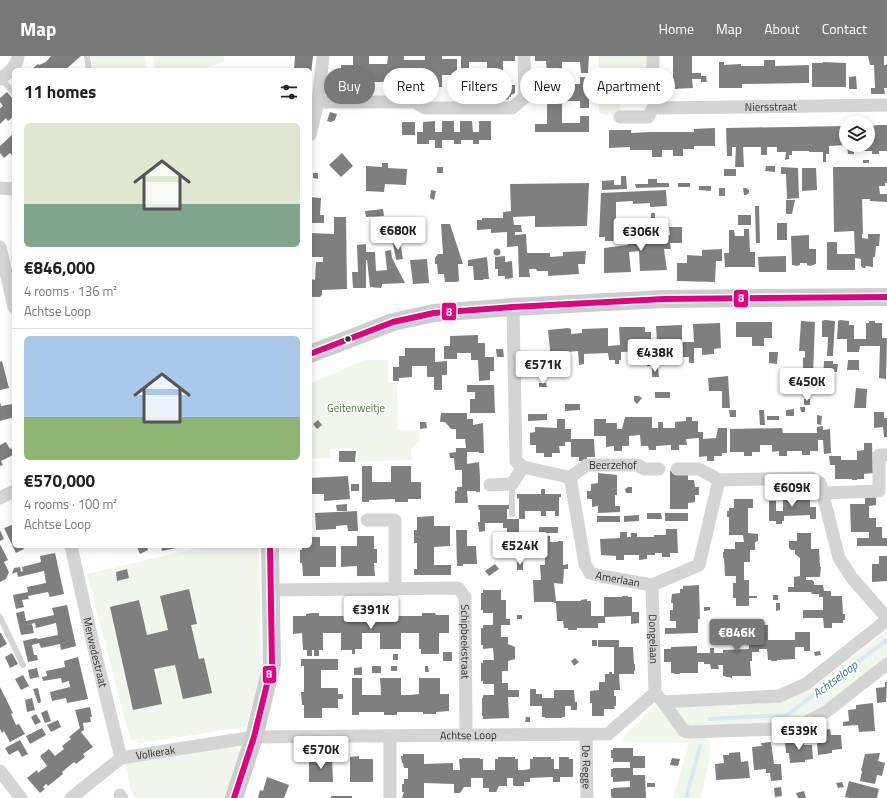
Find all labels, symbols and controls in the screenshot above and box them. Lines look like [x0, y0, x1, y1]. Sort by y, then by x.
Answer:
text: Map [20, 14, 56, 43]
text: Home [659, 18, 694, 39]
text: Map [716, 18, 742, 39]
text: About [764, 18, 800, 39]
text: Contact [822, 18, 867, 39]
chip: Buy [324, 68, 375, 104]
chip: Rent [383, 68, 439, 104]
chip: Filters [447, 68, 512, 104]
chip: New [520, 68, 575, 104]
chip: Apartment [583, 68, 675, 104]
text: 11 homes [24, 79, 96, 105]
icon: filters [278, 81, 300, 103]
street label: Niersstraat [745, 98, 797, 115]
map controls [839, 116, 875, 152]
button: layers [839, 116, 875, 152]
icon: home [126, 149, 198, 221]
pin: €680K [370, 217, 426, 251]
pin: €306K [613, 218, 669, 252]
text: €680K [380, 220, 416, 240]
text: €306K [623, 221, 659, 241]
text: €846,000 [24, 255, 95, 281]
text: 4 rooms · 136 m² [24, 281, 117, 301]
line badge: 8 [733, 289, 749, 308]
text: 8 [738, 290, 744, 306]
text: Achtse Loop [24, 301, 91, 321]
line badge: 8 [441, 302, 457, 321]
text: 8 [446, 304, 452, 320]
unlabelled marker [343, 334, 353, 344]
pin: €438K [627, 339, 683, 373]
text: €438K [637, 342, 673, 362]
pin: €571K [515, 351, 571, 385]
text: €571K [525, 354, 561, 374]
icon: home [126, 362, 198, 434]
pin: €450K [779, 368, 835, 402]
text: €450K [789, 371, 825, 391]
park label: Geitenweitje [327, 400, 386, 416]
street label: Beerzehof [589, 457, 637, 473]
text: €570,000 [24, 468, 95, 494]
pin: €609K [764, 474, 820, 508]
text: €609K [774, 477, 810, 497]
text: 4 rooms · 100 m² [24, 494, 117, 514]
text: Achtse Loop [24, 514, 91, 534]
pin: €524K [492, 532, 548, 566]
text: €524K [502, 535, 538, 555]
street label: Amerlaan [594, 567, 641, 591]
pin: €391K [343, 596, 399, 630]
text: €391K [353, 599, 389, 619]
street label: Schipbeekstraat [457, 604, 474, 679]
street label: Dongelaan [645, 614, 662, 664]
street label: Merwedestraat [79, 616, 111, 689]
pin: €846K [709, 619, 765, 653]
text: €846K [719, 622, 755, 642]
water label: Achtseloop [808, 655, 862, 702]
line badge: 8 [262, 665, 277, 684]
text: 8 [266, 666, 272, 682]
pin: €539K [771, 717, 827, 751]
text: €539K [781, 720, 817, 740]
street label: Achtse Loop [440, 727, 497, 743]
pin: €570K [293, 736, 349, 770]
text: €570K [303, 739, 339, 759]
street label: Volkerak [135, 741, 177, 764]
street label: De Regge [578, 745, 595, 790]

